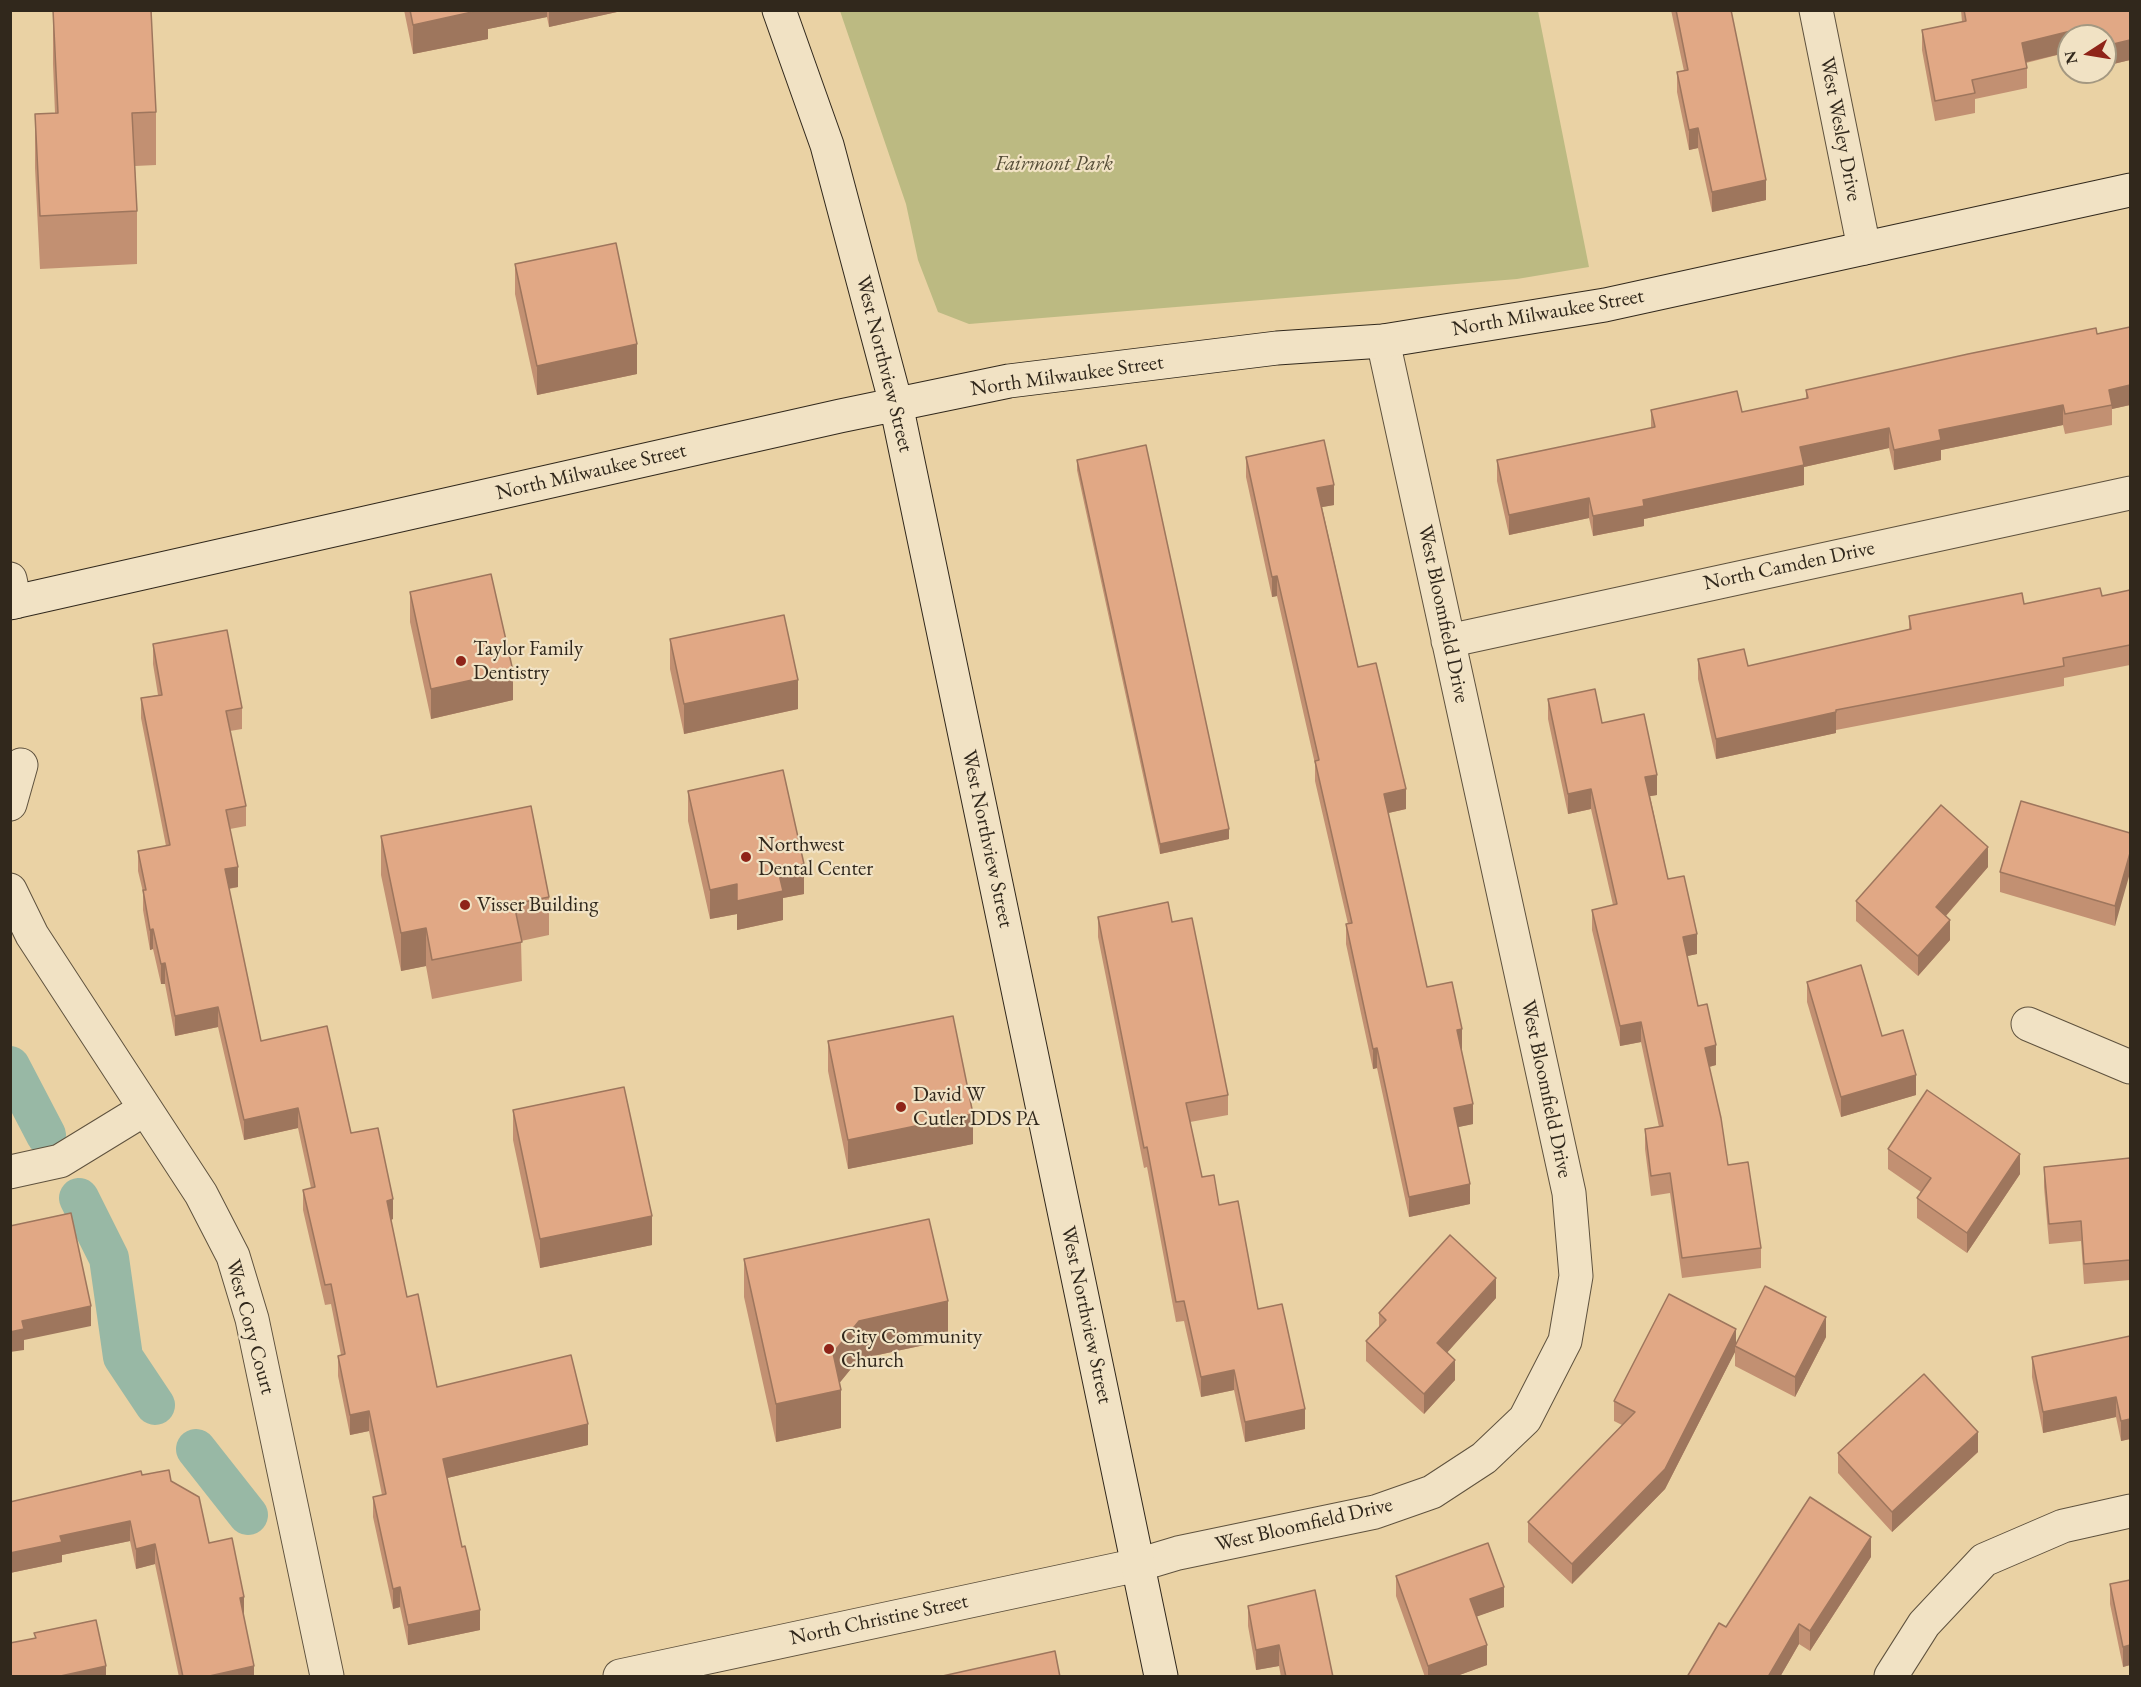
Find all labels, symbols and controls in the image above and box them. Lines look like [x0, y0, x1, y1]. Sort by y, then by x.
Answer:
north arrow [2057, 24, 2117, 84]
text: N [2059, 49, 2082, 66]
street label: West Wesley Drive [1814, 55, 1866, 203]
park label: Fairmont Park [995, 151, 1113, 177]
street label: West Northview Street [850, 273, 918, 455]
street label: North Milwaukee Street [1450, 284, 1646, 342]
street label: North Milwaukee Street [969, 350, 1165, 402]
street label: North Milwaukee Street [493, 438, 689, 506]
street label: West Bloomfield Drive [1412, 523, 1474, 705]
street label: North Camden Drive [1701, 536, 1877, 596]
place label: Taylor Family Dentistry [473, 636, 583, 686]
marker: Taylor Family Dentistry [454, 654, 468, 668]
street label: West Northview Street [956, 748, 1018, 930]
place label: Northwest Dental Center [758, 832, 873, 882]
marker: Northwest Dental Center [739, 850, 753, 864]
place label: Visser Building [477, 892, 598, 918]
marker: Visser Building [458, 898, 472, 912]
street label: West Bloomfield Drive [1515, 998, 1577, 1180]
place label: David W Cutler DDS PA [913, 1082, 1040, 1132]
marker: David W Cutler DDS PA [894, 1100, 908, 1114]
street label: West Northview Street [1055, 1224, 1117, 1406]
street label: West Cory Court [220, 1257, 280, 1397]
place label: City Community Church [841, 1324, 982, 1374]
marker: City Community Church [822, 1342, 836, 1356]
street label: West Bloomfield Drive [1213, 1492, 1395, 1558]
street label: North Christine Street [788, 1589, 970, 1651]

